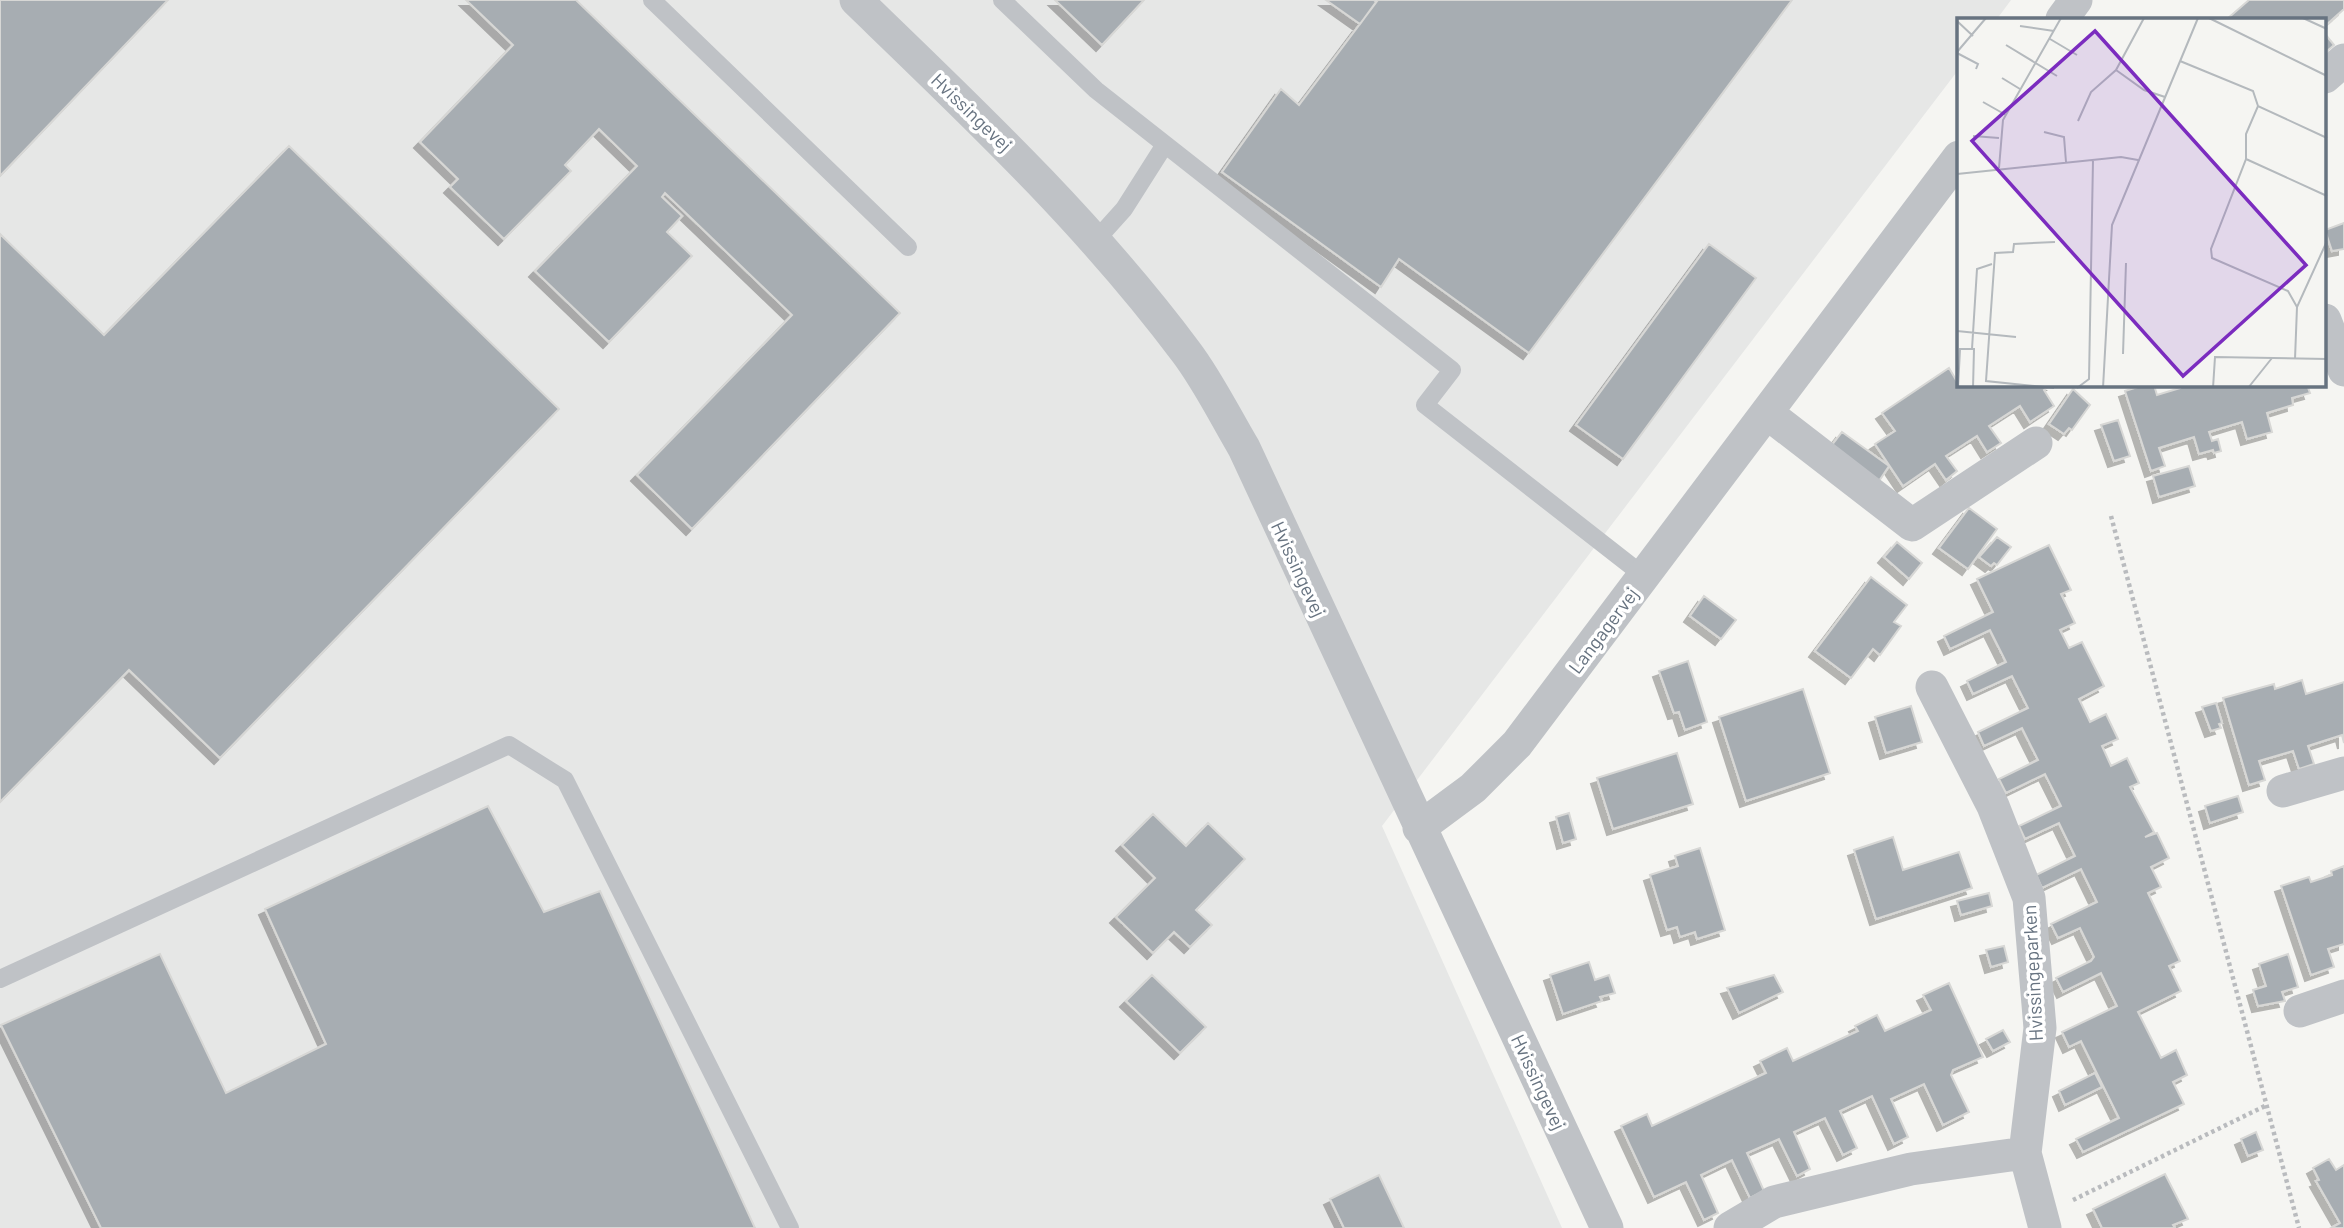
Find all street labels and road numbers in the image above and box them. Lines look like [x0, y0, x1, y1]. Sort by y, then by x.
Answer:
street label: Hvissingevej [927, 68, 1017, 156]
street label: Hvissingevej [1267, 518, 1331, 620]
street label: Langagervej [1563, 582, 1643, 678]
street label: Hvissingeparken [2017, 904, 2047, 1042]
street label: Hvissingevej [1507, 1031, 1571, 1133]

